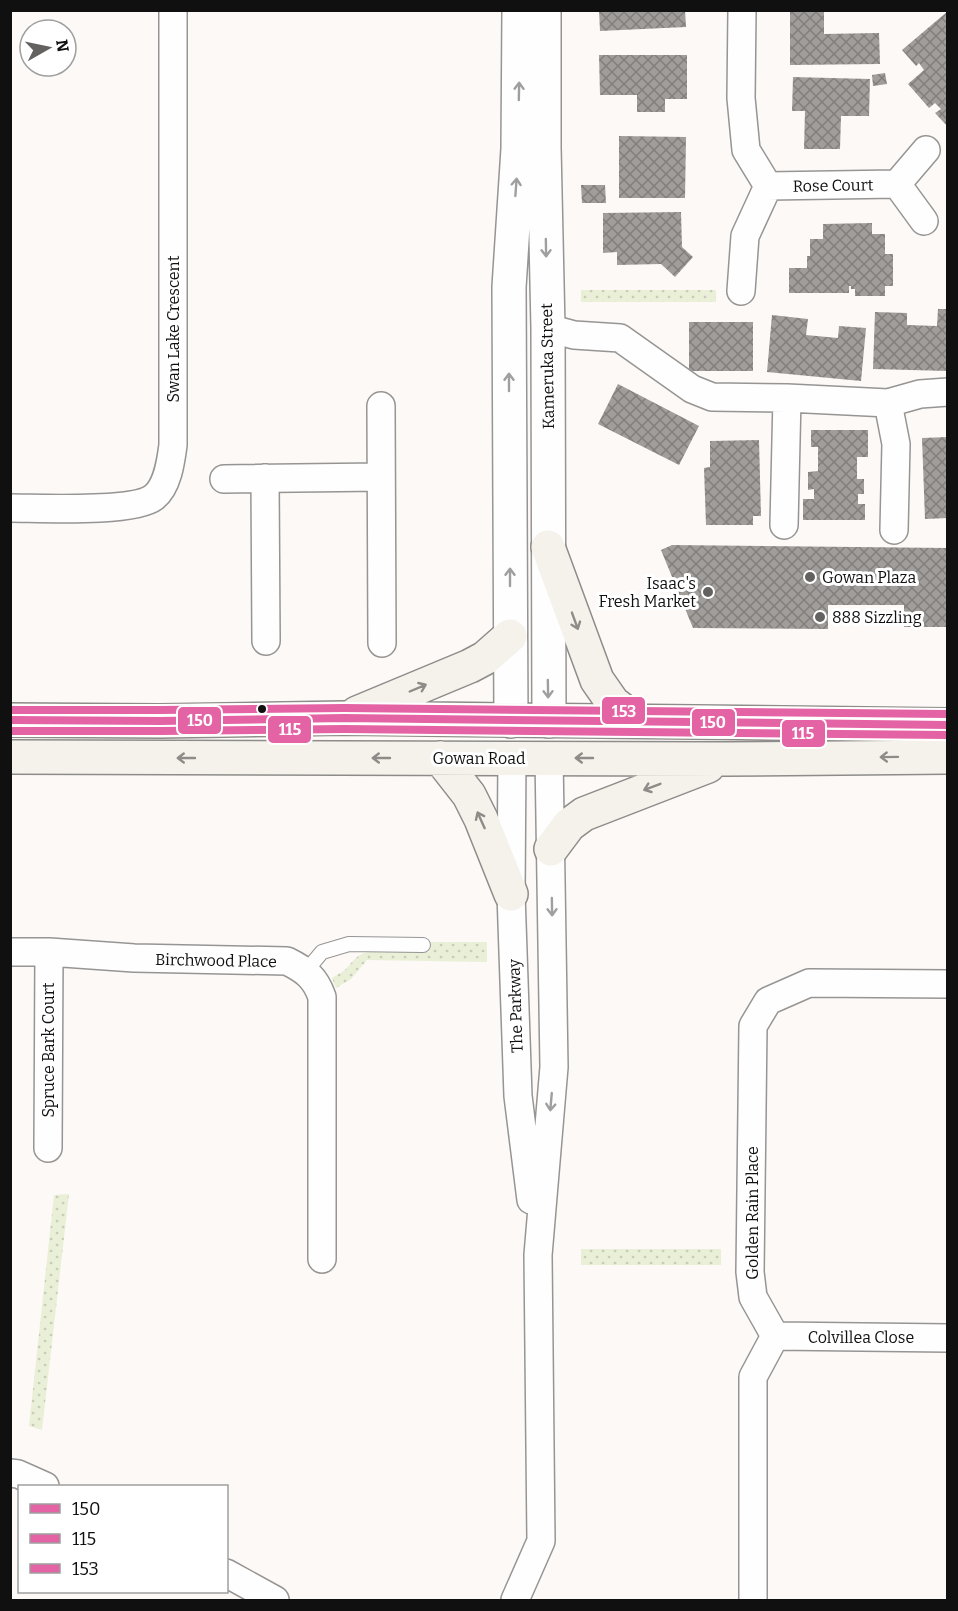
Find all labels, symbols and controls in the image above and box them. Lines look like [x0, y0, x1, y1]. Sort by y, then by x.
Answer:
north arrow [18, 18, 78, 78]
text: N [52, 38, 73, 53]
one-way arrow [513, 81, 525, 101]
street label: Rose Court [792, 175, 874, 196]
one-way arrow [510, 178, 521, 198]
one-way arrow [540, 237, 551, 257]
street label: Swan Lake Crescent [164, 255, 183, 402]
street label: Kameruka Street [537, 303, 558, 429]
one-way arrow [503, 373, 515, 393]
one-way arrow [504, 568, 516, 588]
place label: Gowan Plaza [822, 568, 916, 587]
marker: Gowan Plaza [803, 570, 817, 584]
place label: Isaac's Fresh Market [598, 574, 696, 611]
marker: Isaac's Fresh Market [701, 585, 715, 599]
place label: 888 Sizzling [832, 608, 922, 627]
marker: 888 Sizzling [813, 610, 827, 624]
one-way arrow [571, 611, 582, 630]
one-way arrow [542, 679, 554, 699]
one-way arrow [408, 682, 427, 693]
line badge: 153 [601, 696, 646, 725]
text: 153 [612, 702, 636, 721]
unlabelled marker [256, 703, 268, 715]
line badge: 150 [177, 706, 222, 735]
line badge: 150 [691, 708, 736, 737]
text: 150 [187, 711, 213, 730]
text: 150 [700, 713, 726, 732]
line badge: 115 [267, 715, 312, 744]
line badge: 115 [781, 719, 826, 748]
text: 115 [279, 720, 302, 739]
text: 115 [792, 724, 815, 743]
street label: Gowan Road [433, 749, 526, 768]
one-way arrow [880, 751, 900, 763]
one-way arrow [177, 752, 197, 764]
one-way arrow [372, 752, 392, 764]
one-way arrow [574, 752, 594, 764]
one-way arrow [643, 783, 662, 794]
one-way arrow [475, 812, 487, 830]
one-way arrow [546, 897, 558, 917]
street label: Birchwood Place [155, 950, 277, 971]
street label: The Parkway [504, 958, 527, 1053]
street label: Spruce Bark Court [39, 982, 58, 1118]
one-way arrow [545, 1092, 556, 1112]
street label: Golden Rain Place [743, 1146, 762, 1280]
street label: Colvillea Close [808, 1328, 914, 1347]
legend [18, 1485, 228, 1593]
text: 150 [72, 1498, 100, 1520]
text: 115 [72, 1528, 96, 1550]
text: 153 [72, 1558, 99, 1580]

